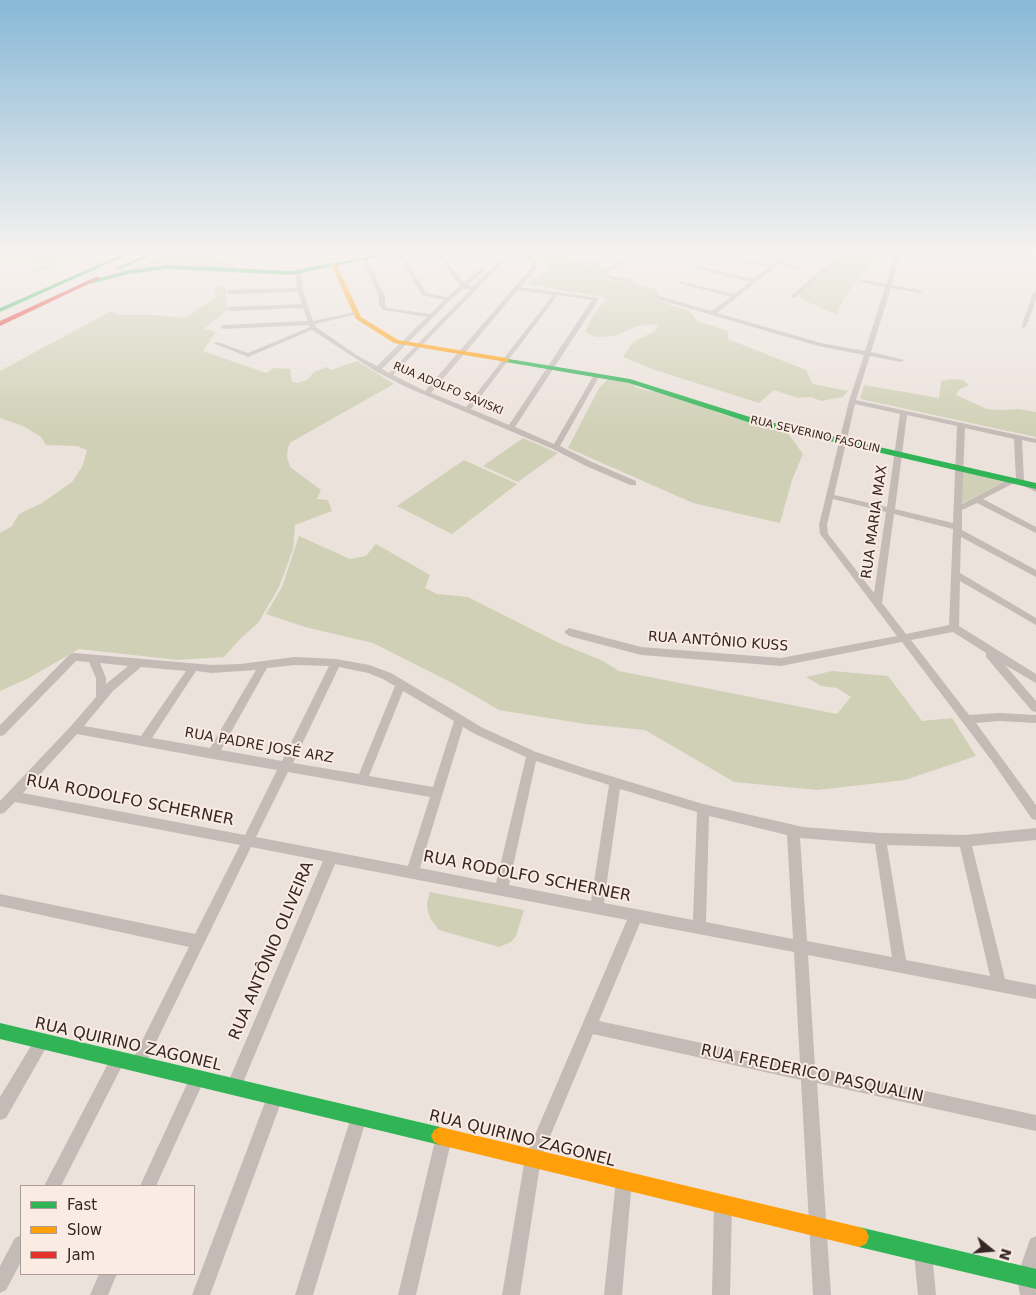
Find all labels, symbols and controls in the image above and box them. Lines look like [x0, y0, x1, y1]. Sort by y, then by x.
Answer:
street label: RUA ADOLFO SAVISKI [391, 360, 505, 418]
street label: RUA SEVERINO FASOLIN [749, 414, 881, 456]
street label: RUA MARIA MAX [859, 464, 891, 580]
street label: RUA ANTÔNIO KUSS [647, 629, 789, 655]
street label: RUA PADRE JOSÉ ARZ [183, 725, 335, 767]
street label: RUA RODOLFO SCHERNER [25, 771, 235, 831]
street label: RUA RODOLFO SCHERNER [422, 847, 632, 907]
street label: RUA ANTÔNIO OLIVEIRA [226, 859, 318, 1043]
street label: RUA QUIRINO ZAGONEL [33, 1014, 223, 1076]
street label: RUA FREDERICO PASQUALIN [699, 1041, 925, 1107]
street label: RUA QUIRINO ZAGONEL [427, 1107, 617, 1171]
legend [20, 1185, 195, 1275]
text: Fast [67, 1196, 97, 1214]
text: Slow [67, 1221, 102, 1239]
north arrow [966, 1225, 1016, 1275]
text: Jam [67, 1246, 95, 1264]
text: N [996, 1246, 1015, 1262]

